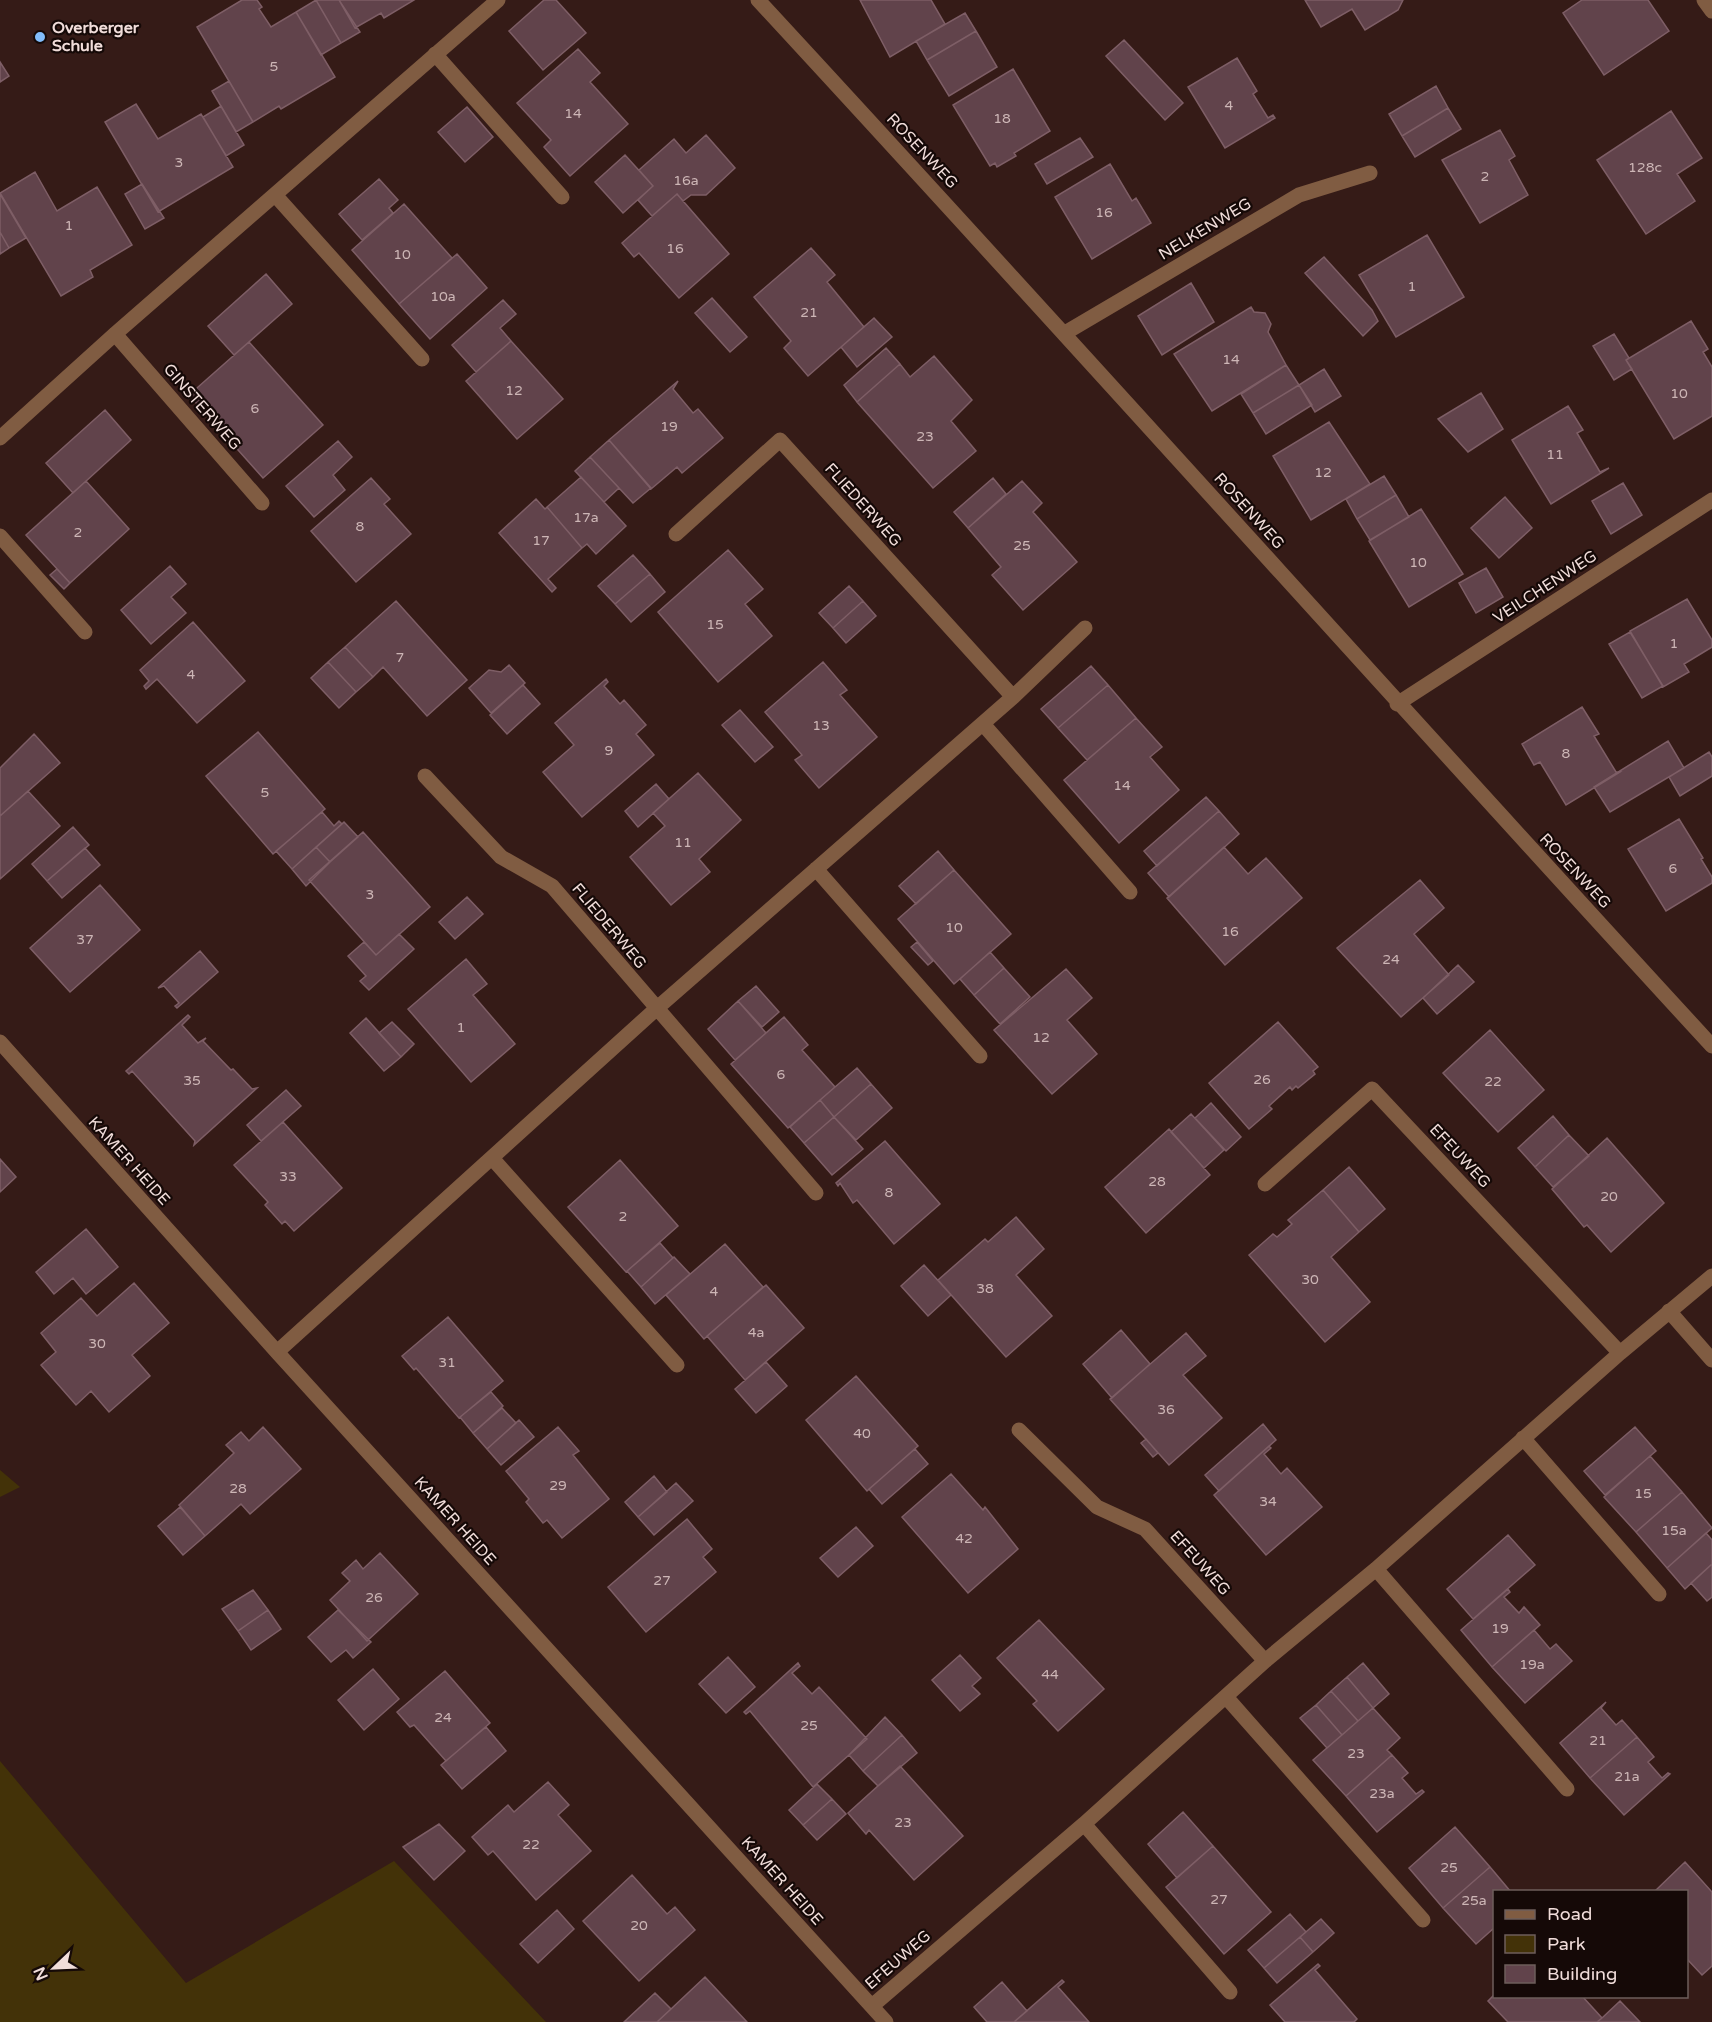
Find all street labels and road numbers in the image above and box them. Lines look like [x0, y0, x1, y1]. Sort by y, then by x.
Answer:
street label: ROSENWEG [882, 109, 962, 193]
street label: NELKENWEG [1155, 194, 1255, 264]
street label: GINSTERWEG [159, 359, 245, 455]
street label: FLIEDERWEG [820, 459, 906, 551]
street label: ROSENWEG [1210, 469, 1288, 553]
street label: VEILCHENWEG [1489, 546, 1601, 628]
street label: ROSENWEG [1535, 829, 1615, 913]
street label: FLIEDERWEG [567, 879, 651, 973]
street label: KAMER HEIDE [84, 1112, 174, 1210]
street label: EFEUWEG [1425, 1120, 1495, 1192]
street label: KAMER HEIDE [410, 1472, 500, 1570]
street label: EFEUWEG [1166, 1526, 1234, 1600]
street label: KAMER HEIDE [737, 1832, 827, 1930]
street label: EFEUWEG [861, 1926, 935, 1994]

